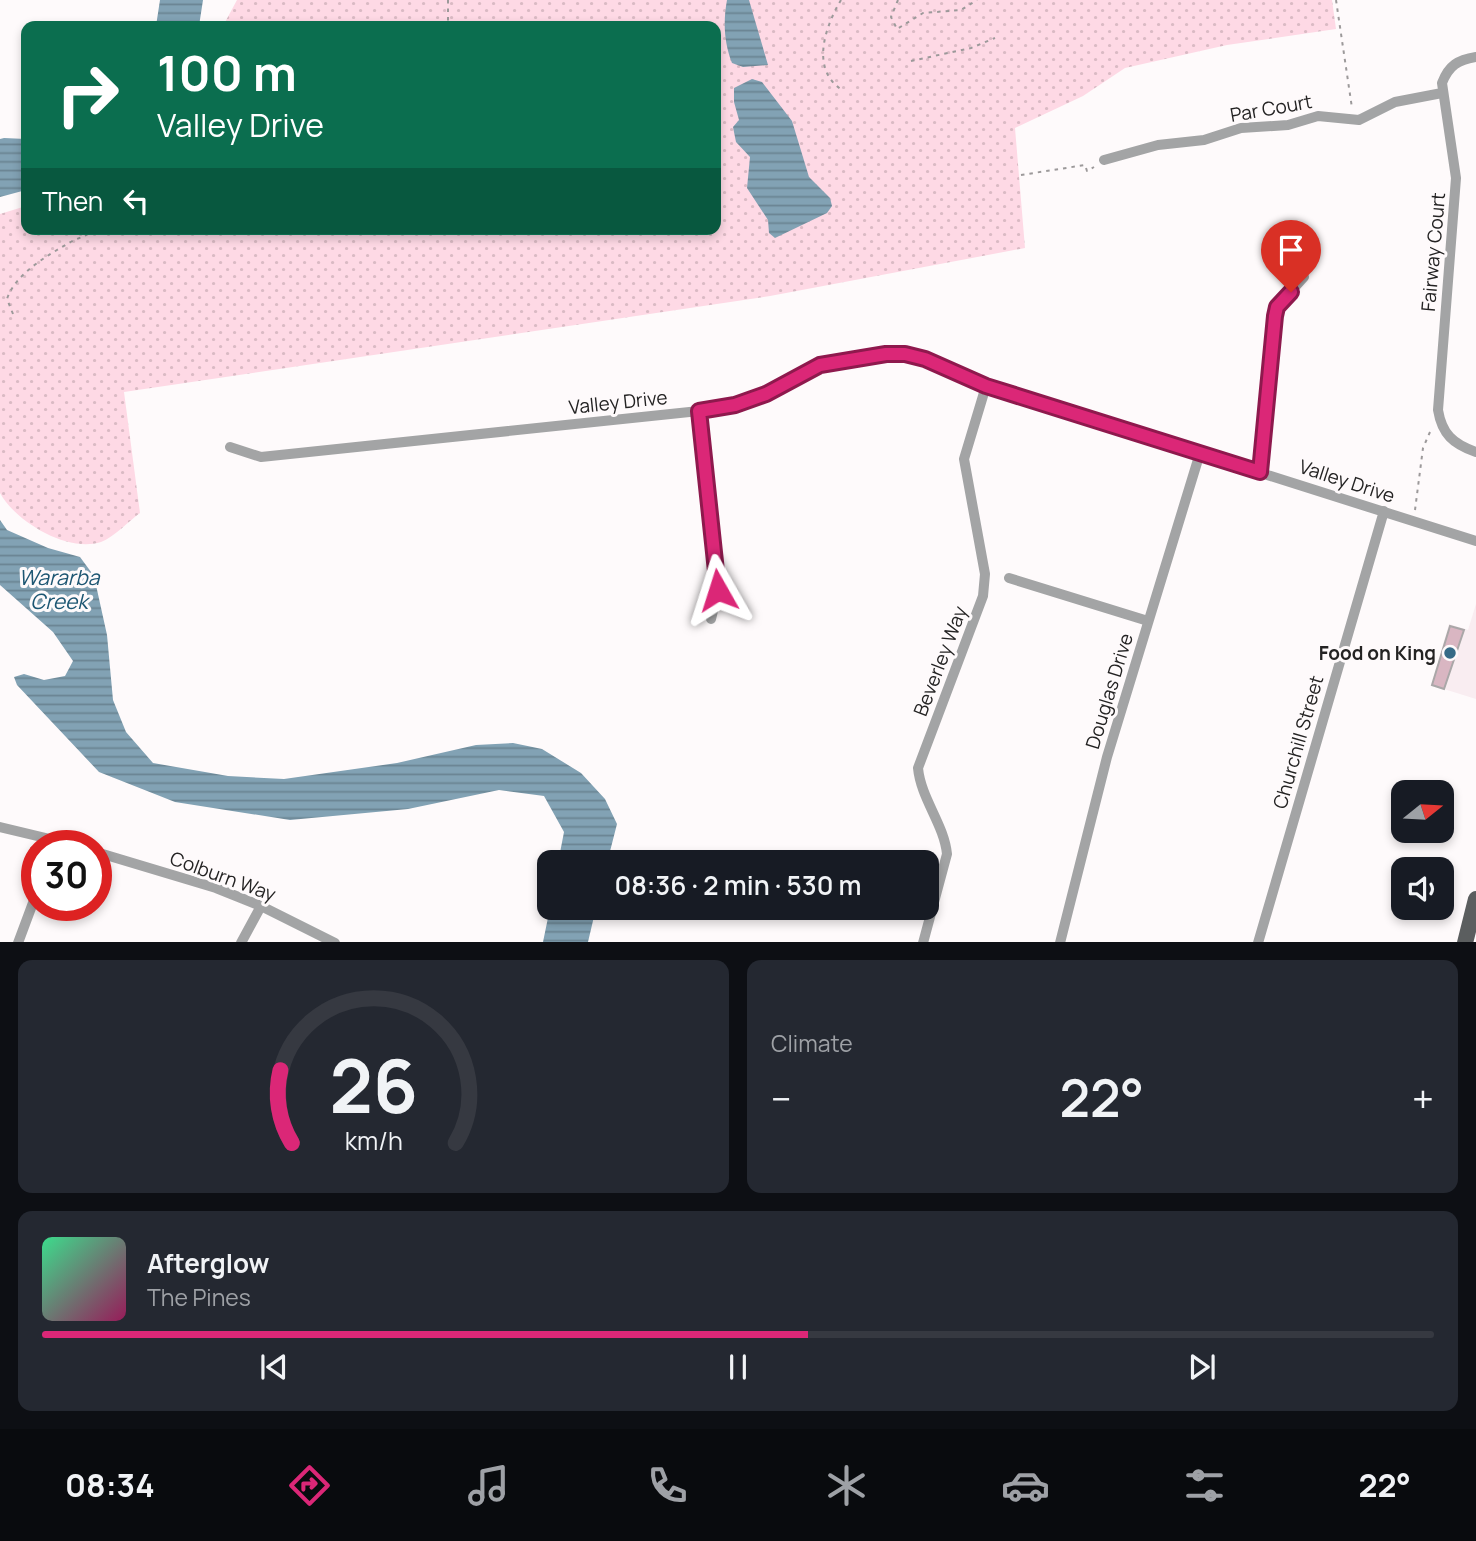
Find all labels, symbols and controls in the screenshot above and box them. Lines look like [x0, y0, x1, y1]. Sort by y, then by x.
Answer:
text: 100 m [157, 39, 297, 106]
icon: right [42, 49, 133, 140]
street label: Par Court [1228, 88, 1314, 128]
text: Valley Drive [157, 103, 324, 147]
icon: left [117, 182, 155, 220]
text: Then [42, 183, 103, 219]
street label: Fairway Court [1415, 191, 1451, 313]
pin [1261, 220, 1321, 292]
icon: arrive [1272, 231, 1310, 269]
street label: Valley Drive [567, 384, 669, 420]
street label: Valley Drive [1296, 453, 1398, 509]
position arrow [681, 553, 755, 627]
water label: Wararba Creek [19, 563, 101, 615]
street label: Beverley Way [907, 602, 973, 720]
street label: Douglas Drive [1079, 630, 1139, 752]
place label: Food on King [1319, 640, 1436, 666]
marker: Food on King [1442, 645, 1458, 661]
street label: Churchill Street [1267, 672, 1329, 812]
north arrow [1391, 780, 1454, 844]
map controls [1391, 780, 1454, 920]
speed limit sign: 30 [21, 830, 112, 921]
street label: Colburn Way [167, 845, 279, 907]
button: sound [1391, 857, 1454, 920]
text: 08:36 · 2 min · 530 m [614, 867, 862, 903]
text: Climate [771, 1027, 853, 1059]
text: 26 [329, 1035, 418, 1135]
text: 22° [1060, 1062, 1144, 1133]
text: − [771, 1072, 792, 1124]
text: + [1412, 1072, 1434, 1124]
text: km/h [344, 1122, 403, 1157]
text: Afterglow [147, 1245, 269, 1281]
text: The Pines [147, 1281, 251, 1313]
icon: previous [255, 1348, 293, 1386]
icon: pause [719, 1348, 757, 1386]
icon: next [1183, 1348, 1221, 1386]
icon: directions [285, 1461, 334, 1510]
icon: music [464, 1461, 513, 1510]
icon: phone [643, 1461, 692, 1510]
icon: climate [822, 1461, 871, 1510]
icon: car [1001, 1461, 1050, 1510]
icon: filters [1180, 1461, 1229, 1510]
text: 08:34 [65, 1463, 155, 1507]
text: 22° [1358, 1463, 1411, 1507]

